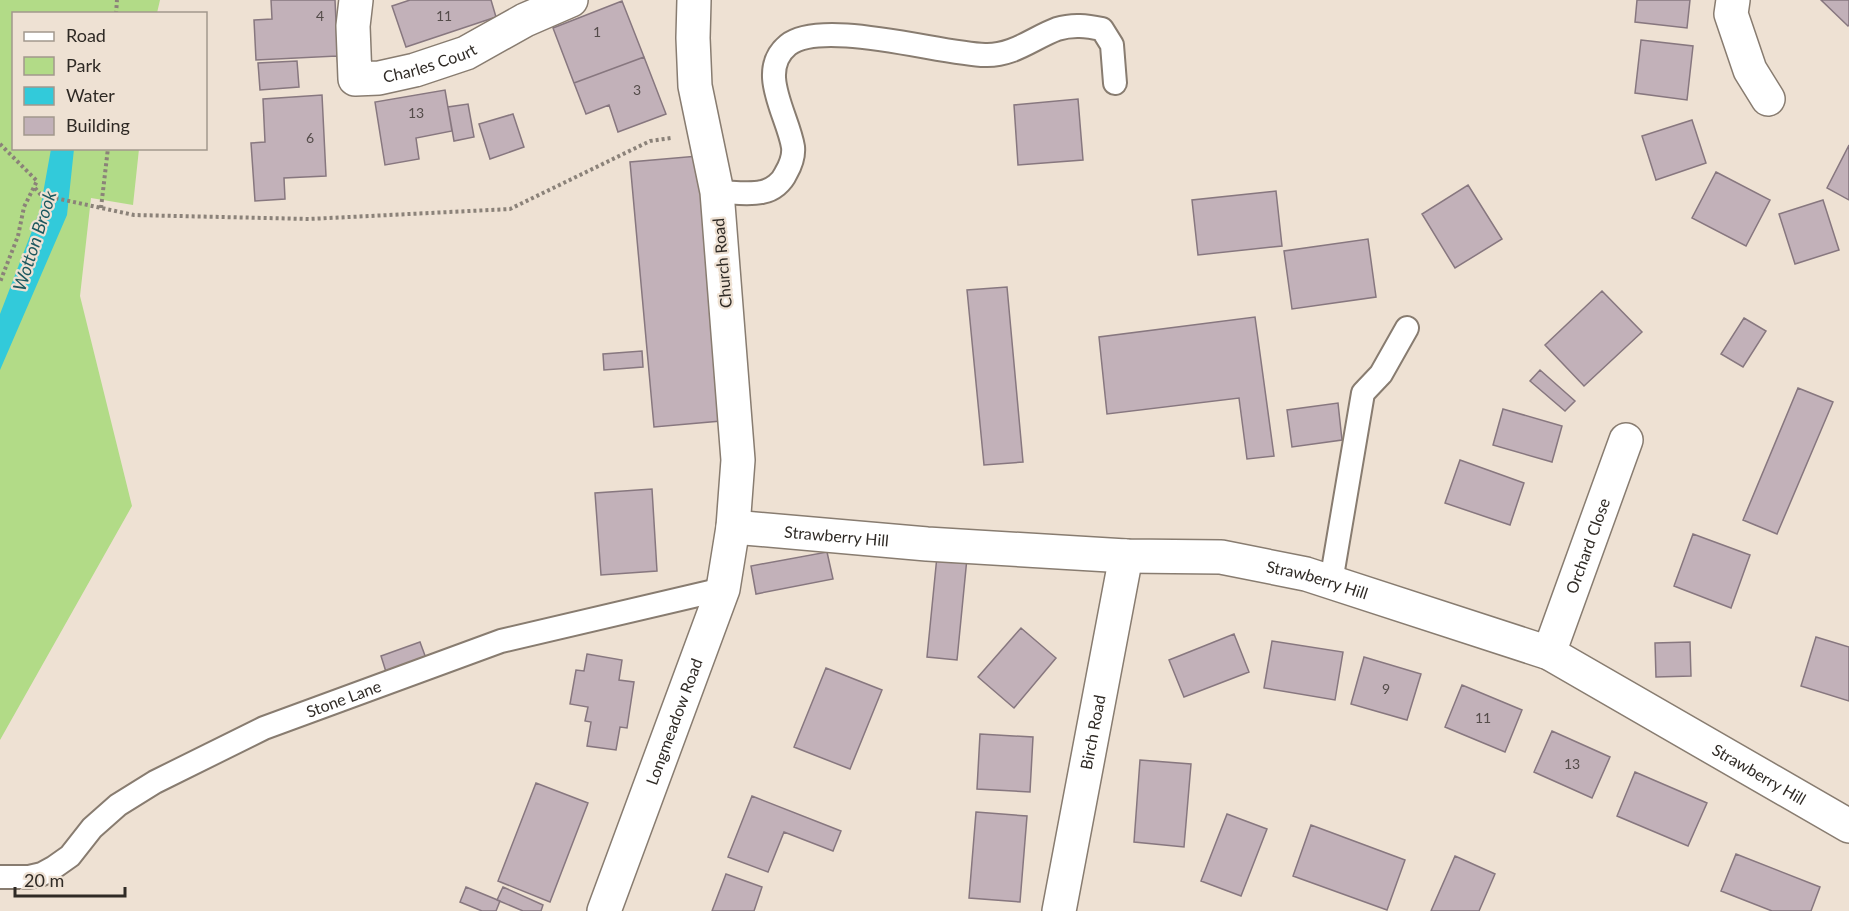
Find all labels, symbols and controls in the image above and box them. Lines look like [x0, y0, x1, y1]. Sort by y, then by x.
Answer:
house number: 4 [316, 7, 324, 24]
house number: 11 [436, 7, 452, 24]
legend [12, 12, 207, 150]
house number: 1 [593, 23, 601, 40]
text: Road [66, 24, 106, 46]
street label: Charles Court [381, 39, 480, 86]
text: Park [66, 54, 102, 76]
house number: 3 [633, 81, 641, 98]
text: Water [66, 84, 115, 106]
house number: 13 [408, 104, 424, 121]
text: Building [66, 114, 130, 136]
house number: 6 [306, 129, 314, 146]
water label: Wotton Brook [8, 187, 61, 293]
street label: Church Road [708, 217, 735, 309]
street label: Orchard Close [1561, 495, 1613, 596]
street label: Strawberry Hill [784, 522, 890, 550]
street label: Strawberry Hill [1265, 556, 1371, 603]
street label: Longmeadow Road [642, 656, 706, 787]
street label: Stone Lane [303, 676, 383, 721]
house number: 9 [1382, 680, 1390, 697]
street label: Birch Road [1076, 693, 1109, 771]
house number: 11 [1475, 709, 1491, 726]
street label: Strawberry Hill [1709, 739, 1810, 808]
house number: 13 [1564, 755, 1580, 772]
scale bar [15, 860, 124, 898]
text: 20 m [24, 869, 64, 891]

